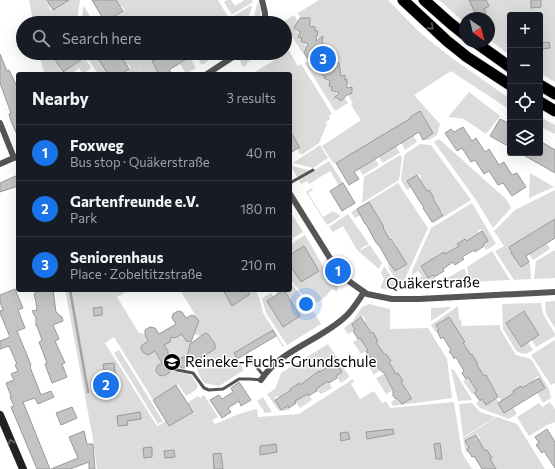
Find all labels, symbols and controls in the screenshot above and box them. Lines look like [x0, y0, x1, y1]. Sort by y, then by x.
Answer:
north arrow [459, 12, 495, 48]
map controls [507, 12, 543, 156]
button: + [507, 12, 543, 48]
search box [16, 16, 292, 60]
one-way arrow [426, 22, 434, 29]
icon: search [30, 27, 52, 49]
text: Search here [62, 29, 141, 47]
pin: 3 [310, 44, 336, 74]
button: − [507, 48, 543, 84]
button: locate [507, 84, 543, 120]
text: Nearby [32, 88, 89, 109]
text: 3 results [227, 90, 276, 106]
button: layers [507, 120, 543, 156]
text: Foxweg [70, 136, 124, 154]
text: 1 [42, 145, 48, 161]
text: 40 m [246, 145, 276, 161]
text: Bus stop · Quäkerstraße [70, 154, 210, 170]
text: Gartenfreunde e.V. [70, 192, 199, 210]
text: 2 [41, 201, 49, 217]
text: 180 m [240, 201, 276, 217]
text: Park [70, 210, 97, 226]
text: Seniorenhaus [70, 248, 163, 266]
pin: 1 [325, 256, 351, 286]
text: 3 [41, 257, 49, 273]
text: 210 m [241, 257, 276, 273]
text: Place · Zobeltitzstraße [70, 266, 202, 282]
street label: Quäkerstraße [386, 272, 480, 292]
your location [296, 294, 316, 314]
school or university icon: Reineke-Fuchs-Grundschule [162, 352, 182, 372]
place label: Reineke-Fuchs-Grundschule [185, 352, 376, 370]
pin: 2 [93, 370, 119, 400]
one-way arrow [8, 438, 16, 445]

